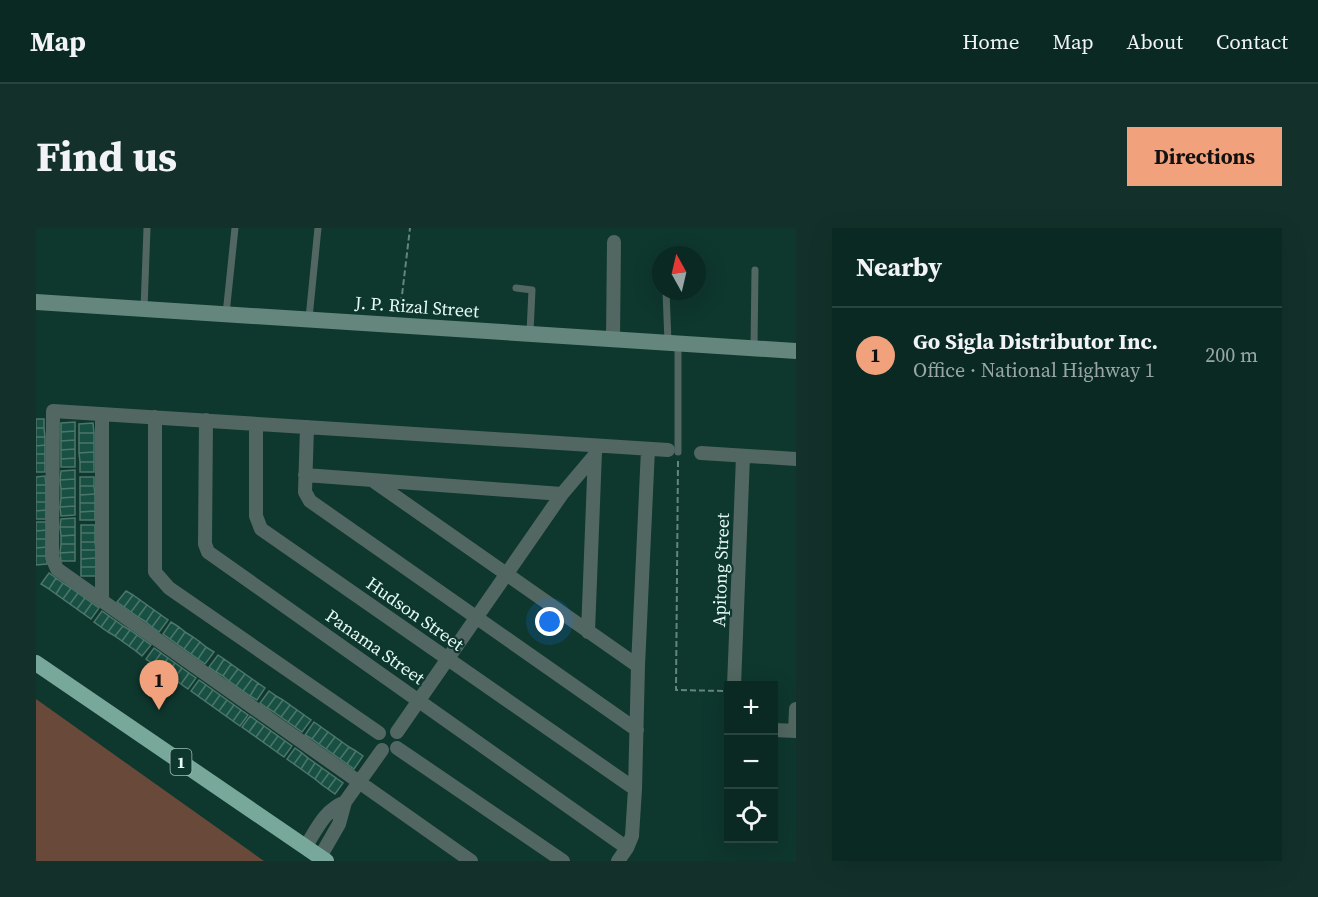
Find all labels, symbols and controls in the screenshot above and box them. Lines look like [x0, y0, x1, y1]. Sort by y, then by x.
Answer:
text: Map [30, 22, 86, 60]
text: Home [962, 27, 1020, 56]
text: Map [1053, 27, 1094, 56]
text: About [1127, 27, 1183, 56]
text: Contact [1216, 27, 1288, 56]
text: Find us [36, 127, 177, 185]
button: Directions [1127, 127, 1282, 186]
north arrow [652, 246, 706, 300]
text: Nearby [856, 249, 942, 285]
street label: J. P. Rizal Street [353, 290, 480, 323]
text: Go Sigla Distributor Inc. [913, 326, 1158, 356]
text: 1 [870, 341, 881, 369]
text: 200 m [1205, 341, 1258, 369]
text: Office · National Highway 1 [913, 356, 1155, 384]
street label: Apitong Street [706, 512, 735, 627]
street label: Hudson Street [362, 571, 469, 657]
street label: Panama Street [321, 603, 430, 690]
your location [535, 607, 564, 636]
pin: 1 [140, 660, 178, 710]
map controls [724, 681, 778, 843]
button: + [724, 681, 778, 735]
button: − [724, 735, 778, 789]
road number: 1 [170, 749, 192, 775]
button: locate [724, 789, 778, 843]

